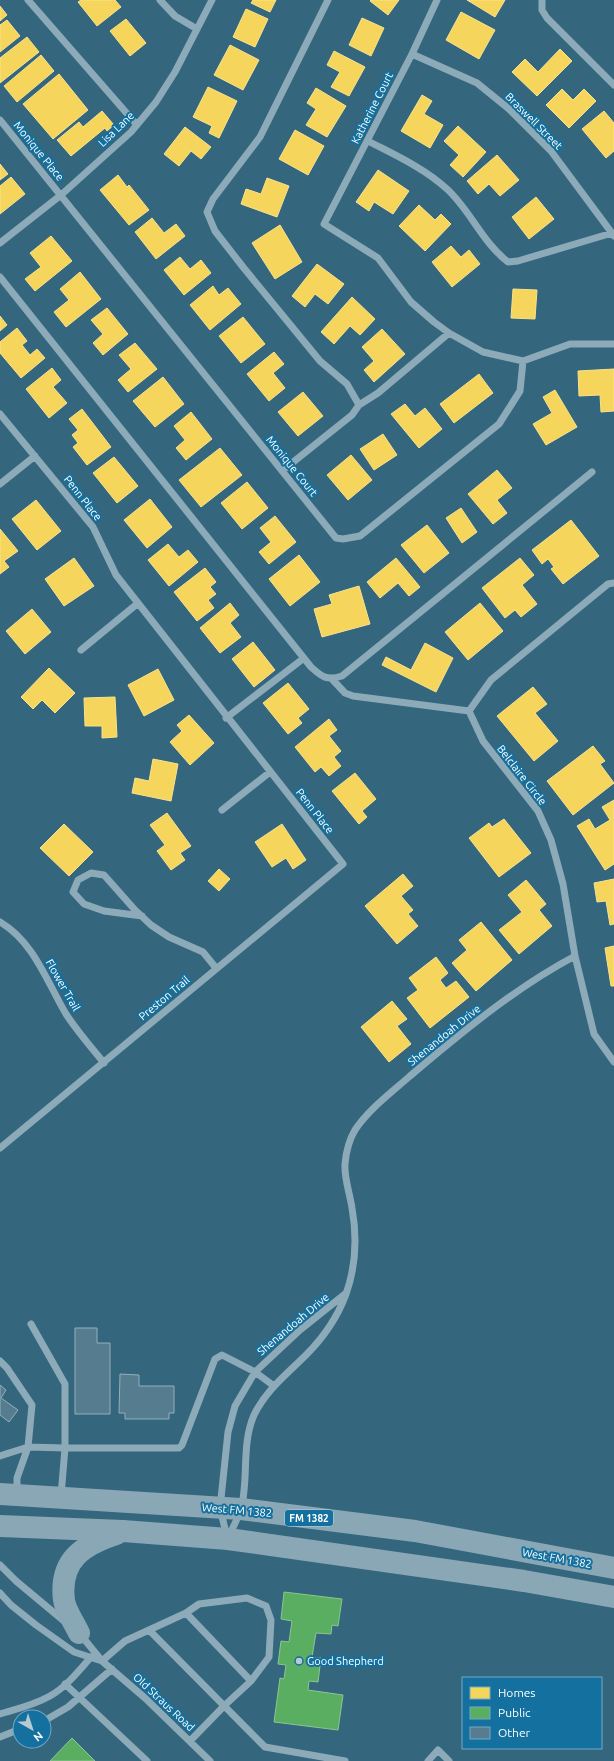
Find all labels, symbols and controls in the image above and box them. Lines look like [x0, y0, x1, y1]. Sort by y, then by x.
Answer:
street label: Katherine Court [349, 70, 396, 146]
street label: Braswell Street [503, 90, 565, 152]
street label: Lisa Lane [96, 109, 136, 149]
street label: Monique Place [12, 119, 66, 183]
street label: Monique Court [264, 433, 320, 499]
street label: Penn Place [62, 473, 104, 523]
street label: Belclaire Circle [495, 743, 549, 807]
street label: Penn Place [294, 786, 336, 836]
street label: Flower Trail [43, 957, 83, 1013]
street label: Preston Trail [136, 973, 192, 1023]
street label: Shenandoah Drive [405, 1002, 483, 1068]
street label: Shenandoah Drive [255, 1291, 331, 1357]
street label: West FM 1382 [201, 1501, 273, 1519]
road number: FM 1382 [285, 1510, 333, 1526]
street label: West FM 1382 [521, 1546, 593, 1570]
place label: Good Shepherd [307, 1655, 384, 1667]
marker: Good Shepherd [294, 1656, 304, 1666]
street label: Old Straus Road [131, 1671, 197, 1733]
legend [462, 1677, 602, 1749]
text: Homes [498, 1686, 536, 1699]
text: Public [498, 1706, 531, 1719]
north arrow [12, 1709, 52, 1749]
text: Other [498, 1726, 531, 1739]
text: N [31, 1730, 45, 1744]

